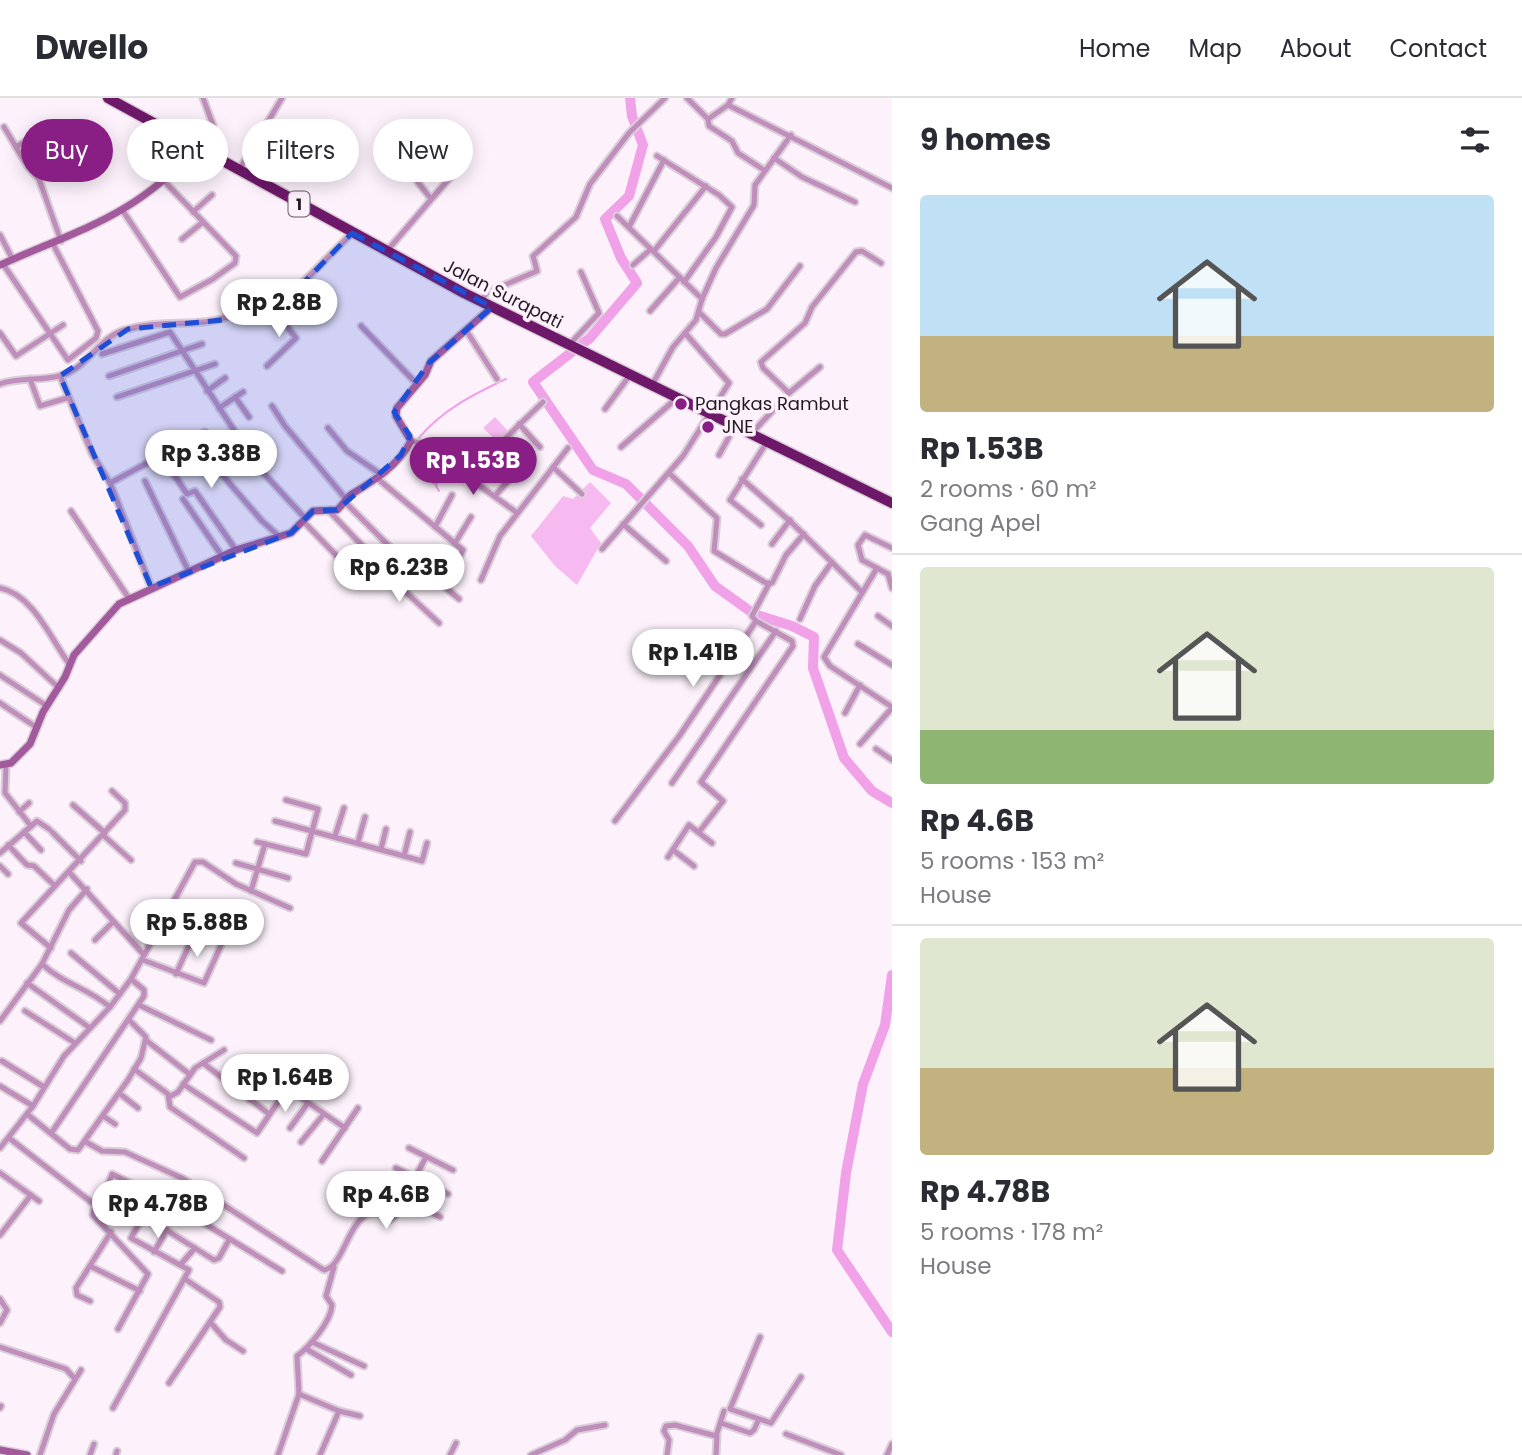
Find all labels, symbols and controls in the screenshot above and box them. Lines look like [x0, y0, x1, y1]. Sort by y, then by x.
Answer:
text: Dwello [35, 24, 148, 71]
text: Home [1079, 32, 1151, 65]
text: Map [1189, 32, 1242, 65]
text: About [1280, 32, 1351, 65]
text: Contact [1389, 32, 1487, 65]
text: 9 homes [920, 118, 1051, 161]
chip: Buy [21, 119, 113, 182]
chip: Rent [127, 119, 228, 182]
chip: Filters [242, 119, 359, 182]
chip: New [373, 119, 473, 182]
icon: filters [1456, 121, 1494, 159]
road number: 1 [288, 192, 310, 216]
icon: home [1144, 241, 1270, 367]
street label: Jalan Surapati [439, 253, 567, 334]
pin: Rp 2.8B [214, 280, 344, 339]
text: Rp 2.8B [236, 286, 322, 318]
place label: Pangkas Rambut [695, 391, 849, 416]
marker: Pangkas Rambut [673, 396, 689, 412]
place label: JNE [722, 414, 753, 439]
marker: JNE [700, 419, 716, 435]
text: Rp 1.53B [920, 427, 1043, 470]
pin: Rp 3.38B [139, 430, 283, 490]
text: Rp 3.38B [161, 437, 261, 469]
pin: Rp 1.53B [401, 438, 545, 497]
text: Rp 1.53B [426, 444, 520, 476]
text: 2 rooms · 60 m² [920, 473, 1097, 505]
text: Gang Apel [920, 507, 1041, 539]
pin: Rp 6.23B [327, 545, 471, 604]
text: Rp 6.23B [350, 551, 448, 583]
icon: home [1144, 613, 1270, 739]
pin: Rp 1.41B [621, 630, 765, 689]
text: Rp 1.41B [648, 636, 738, 668]
text: Rp 4.6B [920, 799, 1034, 842]
text: 5 rooms · 153 m² [920, 845, 1104, 877]
text: House [920, 879, 992, 911]
pin: Rp 5.88B [125, 900, 269, 959]
text: Rp 5.88B [146, 906, 248, 938]
icon: home [1144, 984, 1270, 1110]
pin: Rp 1.64B [213, 1054, 357, 1114]
text: Rp 1.64B [237, 1061, 333, 1093]
text: Rp 4.78B [920, 1170, 1050, 1213]
pin: Rp 4.6B [321, 1172, 451, 1231]
text: Rp 4.6B [342, 1178, 430, 1210]
pin: Rp 4.78B [86, 1180, 230, 1240]
text: Rp 4.78B [108, 1187, 208, 1219]
text: 5 rooms · 178 m² [920, 1216, 1103, 1248]
text: House [920, 1250, 992, 1282]

